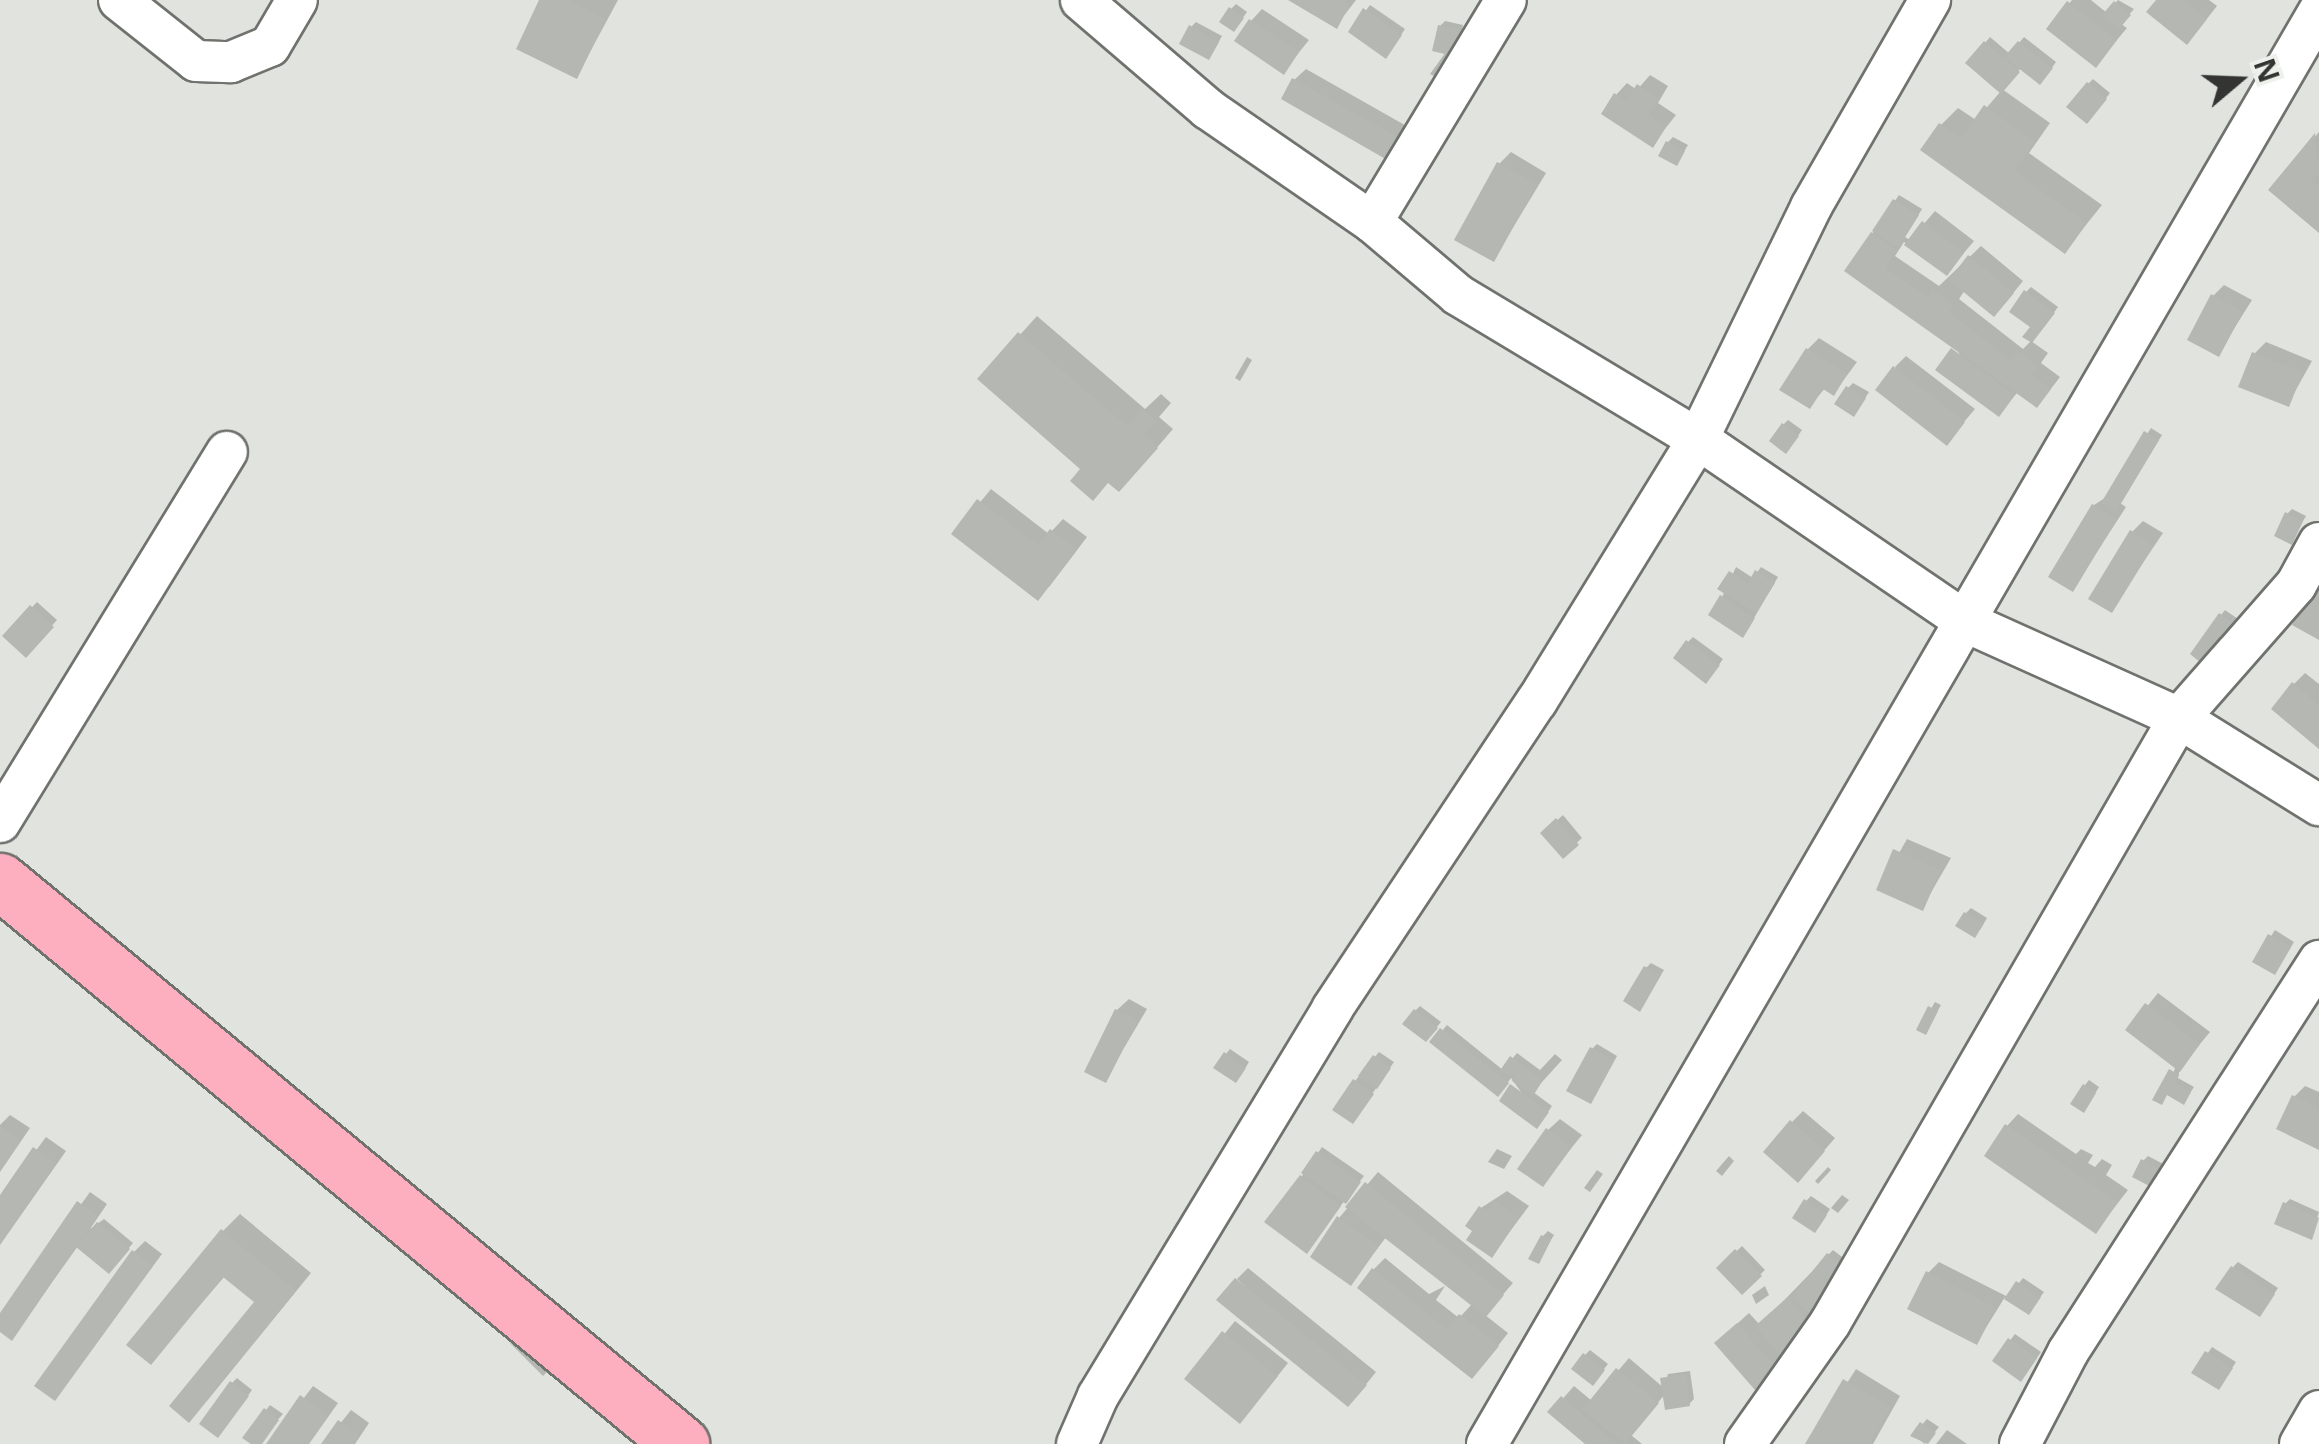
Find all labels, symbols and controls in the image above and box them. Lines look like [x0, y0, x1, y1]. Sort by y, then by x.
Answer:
north arrow [2189, 30, 2289, 130]
text: N [2246, 53, 2289, 87]

